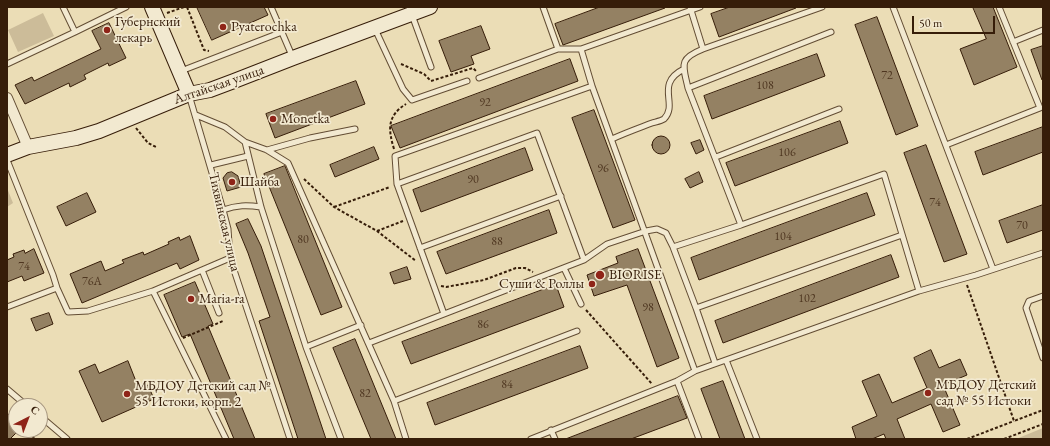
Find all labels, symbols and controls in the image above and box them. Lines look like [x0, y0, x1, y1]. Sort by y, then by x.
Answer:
scale bar [914, 8, 997, 34]
place label: Губернский лекарь [115, 14, 180, 46]
text: 50 m [919, 15, 942, 31]
place label: Pyaterochka [231, 19, 297, 35]
marker: Pyaterochka [218, 22, 228, 32]
marker: Губернский лекарь [102, 25, 112, 35]
street label: Алтайская улица [172, 62, 266, 108]
house number: 72 [881, 69, 893, 83]
house number: 108 [756, 79, 774, 93]
house number: 92 [479, 96, 491, 110]
place label: Monetka [281, 111, 330, 127]
marker: Monetka [268, 114, 278, 124]
house number: 106 [778, 146, 796, 160]
house number: 96 [597, 162, 609, 176]
street label: Тихвинская улица [204, 171, 244, 273]
house number: 90 [467, 173, 479, 187]
place label: Шайба [240, 174, 279, 190]
marker: Шайба [227, 177, 237, 187]
house number: 74 [929, 196, 941, 210]
house number: 70 [1016, 219, 1028, 233]
house number: 104 [774, 230, 792, 244]
house number: 80 [297, 233, 309, 247]
house number: 88 [491, 235, 503, 249]
house number: 74 [18, 260, 30, 274]
place label: BIORISE [609, 267, 662, 283]
marker: BIORISE [594, 269, 606, 281]
house number: 76А [82, 275, 102, 289]
place label: Суши & Роллы [499, 276, 584, 292]
marker: Суши & Роллы [587, 279, 597, 289]
place label: Maria-ra [199, 291, 245, 307]
house number: 102 [798, 292, 816, 306]
marker: Maria-ra [186, 294, 196, 304]
house number: 98 [642, 301, 654, 315]
house number: 86 [477, 318, 489, 332]
place label: МБДОУ Детский сад № 55 Истоки [936, 377, 1037, 410]
place label: МБДОУ Детский сад № 55 Истоки, корп. 2 [135, 378, 271, 410]
house number: 84 [501, 378, 513, 392]
house number: 82 [359, 387, 371, 401]
marker: МБДОУ Детский сад № 55 Истоки [923, 388, 933, 398]
marker: МБДОУ Детский сад № 55 Истоки, корп. 2 [122, 389, 132, 399]
north arrow [8, 398, 48, 438]
text: С [28, 402, 43, 418]

